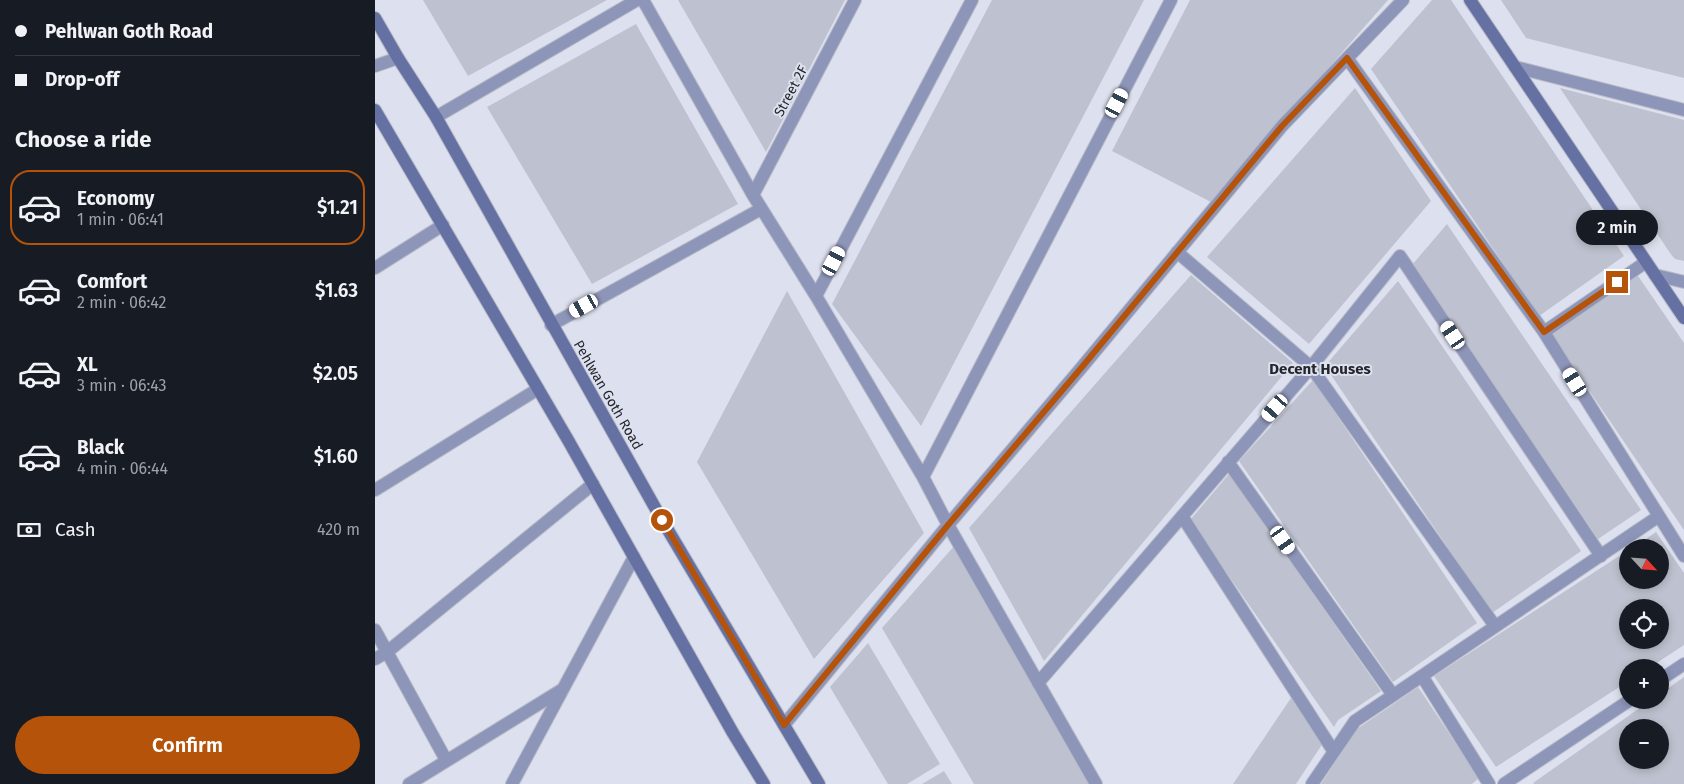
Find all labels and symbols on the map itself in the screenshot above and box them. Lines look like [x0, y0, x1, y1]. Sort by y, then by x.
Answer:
street label: Street 2F [770, 62, 812, 119]
car [1103, 86, 1130, 120]
callout: 2 min [1576, 210, 1658, 244]
car [820, 244, 847, 278]
route end [1606, 271, 1628, 293]
car [567, 292, 600, 320]
car [1438, 318, 1467, 352]
street label: Pehlwan Goth Road [570, 337, 646, 453]
district label: Decent Houses [1269, 360, 1371, 378]
car [1560, 365, 1589, 399]
car [1259, 392, 1290, 424]
route start [651, 509, 673, 531]
car [1268, 523, 1297, 557]
north arrow [1619, 539, 1669, 589]

